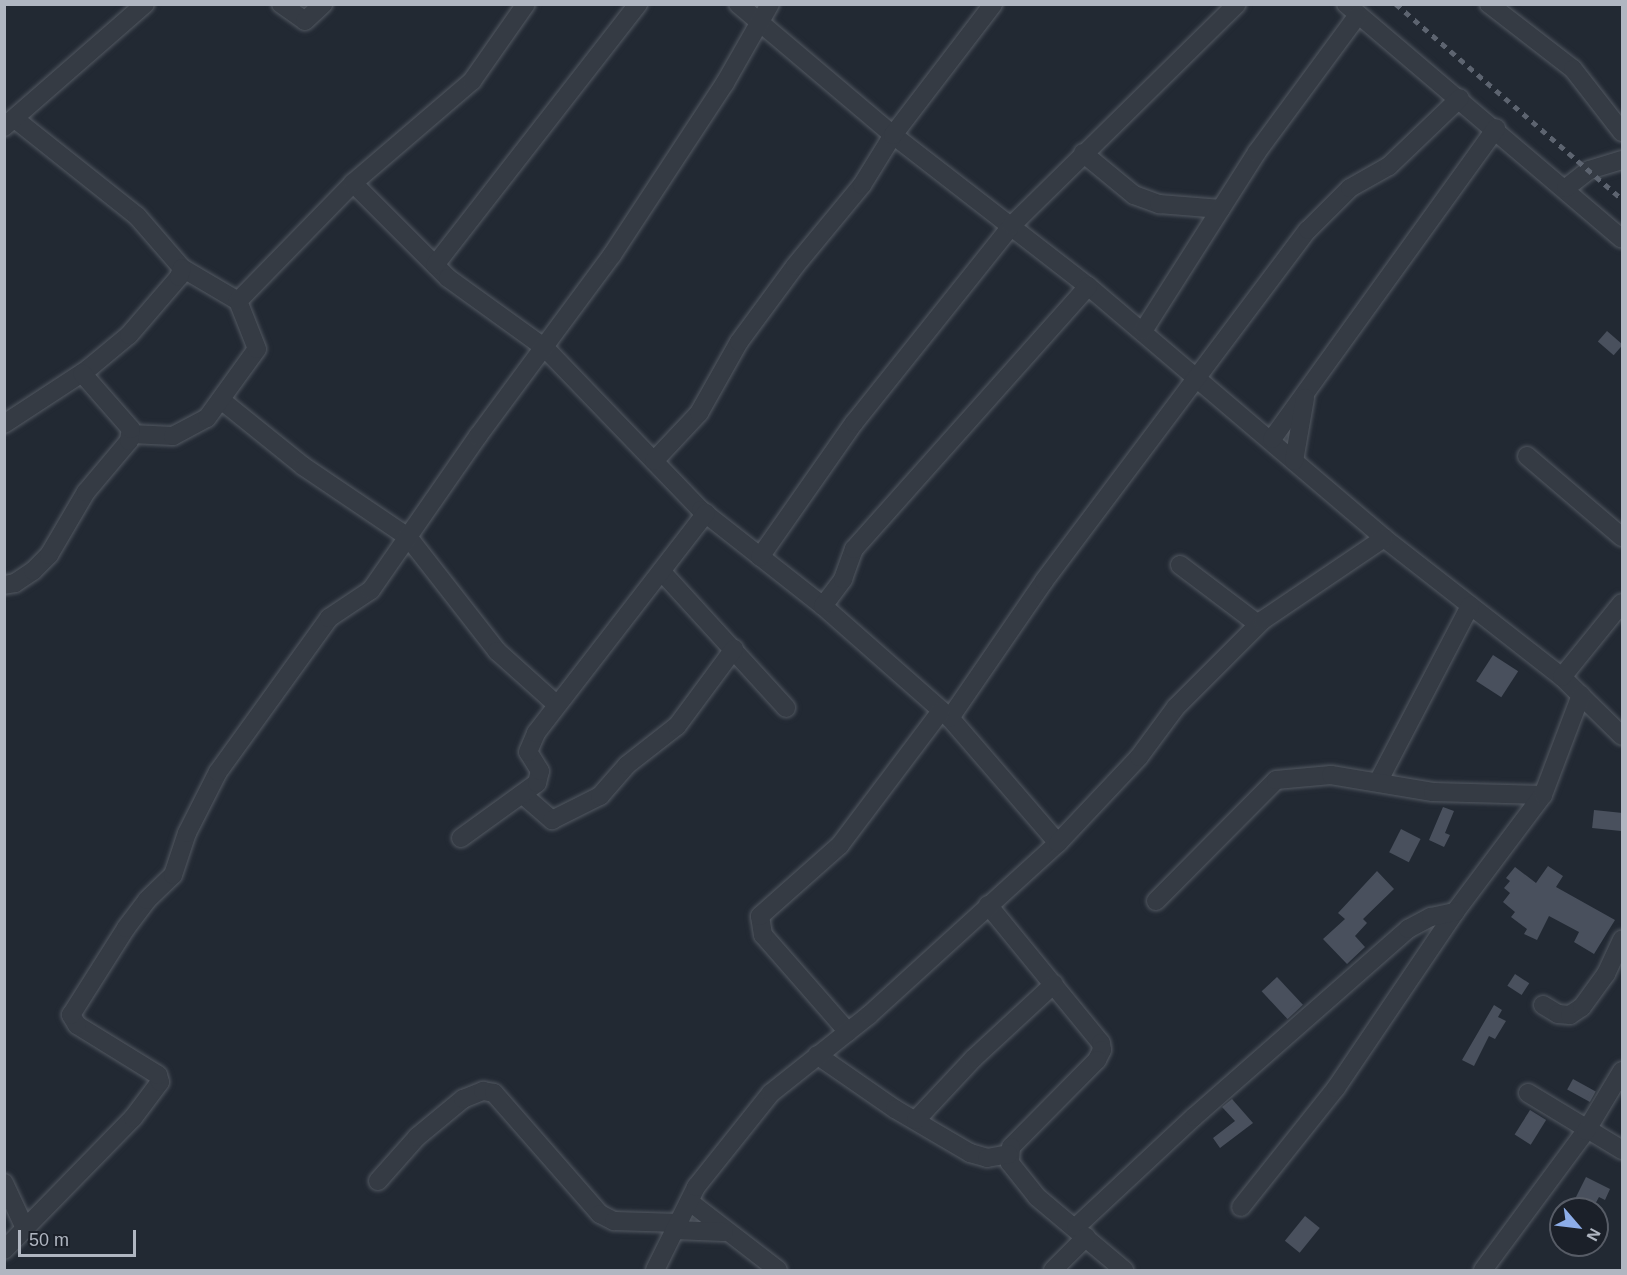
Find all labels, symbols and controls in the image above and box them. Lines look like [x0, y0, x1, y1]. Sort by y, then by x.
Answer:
north arrow [1549, 1197, 1609, 1257]
scale bar [21, 1218, 140, 1256]
text: N [1583, 1226, 1604, 1244]
text: 50 m [29, 1230, 69, 1250]

